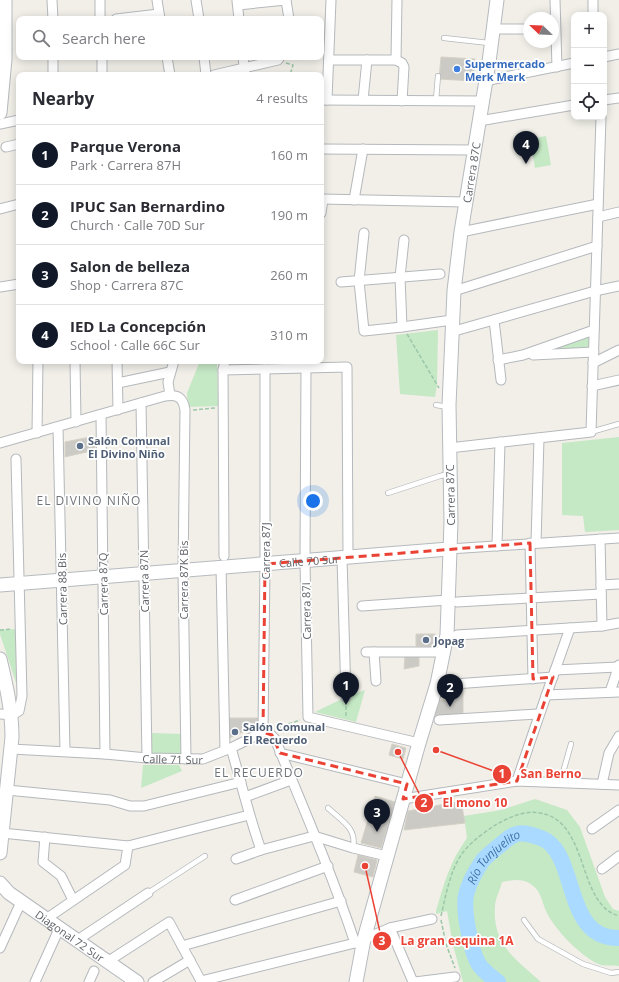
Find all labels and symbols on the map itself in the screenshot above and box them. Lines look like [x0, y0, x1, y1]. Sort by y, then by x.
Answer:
north arrow [523, 12, 559, 48]
place label: Supermercado Merk Merk [465, 56, 545, 84]
marker: Supermercado Merk Merk [452, 64, 462, 74]
pin: 4 [513, 131, 539, 164]
street label: Carrera 87C [458, 141, 483, 204]
place label: Salón Comunal El Divino Niño [88, 433, 170, 461]
marker: Salón Comunal El Divino Niño [75, 441, 85, 451]
street label: Carrera 87C [442, 464, 458, 526]
your location [303, 491, 323, 511]
district label: EL DIVINO NIÑO [37, 492, 141, 509]
street label: Carrera 87J [258, 522, 273, 580]
street label: Carrera 87K Bis [176, 541, 191, 619]
street label: Carrera 87N [136, 550, 152, 612]
street label: Calle 70 Sur [278, 550, 340, 570]
street label: Carrera 87Q [95, 552, 111, 616]
street label: Carrera 88 Bis [54, 553, 70, 625]
street label: Carrera 87I [298, 582, 314, 640]
place label: Jopag [433, 633, 465, 648]
marker: Jopag [421, 635, 431, 645]
pin: 1 [333, 672, 359, 705]
pin: 2 [437, 674, 463, 707]
place label: Salón Comunal El Recuerdo [243, 719, 325, 747]
marker: Salón Comunal El Recuerdo [230, 727, 240, 737]
street label: Calle 71 Sur [142, 750, 204, 767]
callout: San Berno [492, 762, 589, 786]
district label: EL RECUERDO [214, 764, 304, 781]
text: 1 [499, 765, 505, 782]
text: San Berno [521, 765, 581, 782]
callout: El mono 10 [414, 791, 515, 815]
text: 2 [421, 794, 428, 811]
text: El mono 10 [443, 794, 508, 811]
pin: 3 [364, 799, 390, 832]
water label: Río Tunjuelito [462, 825, 522, 887]
street label: Diagonal 72 Sur [33, 906, 108, 965]
callout: La gran esquina 1A [372, 929, 521, 953]
text: 3 [379, 932, 386, 949]
text: La gran esquina 1A [400, 932, 514, 949]

